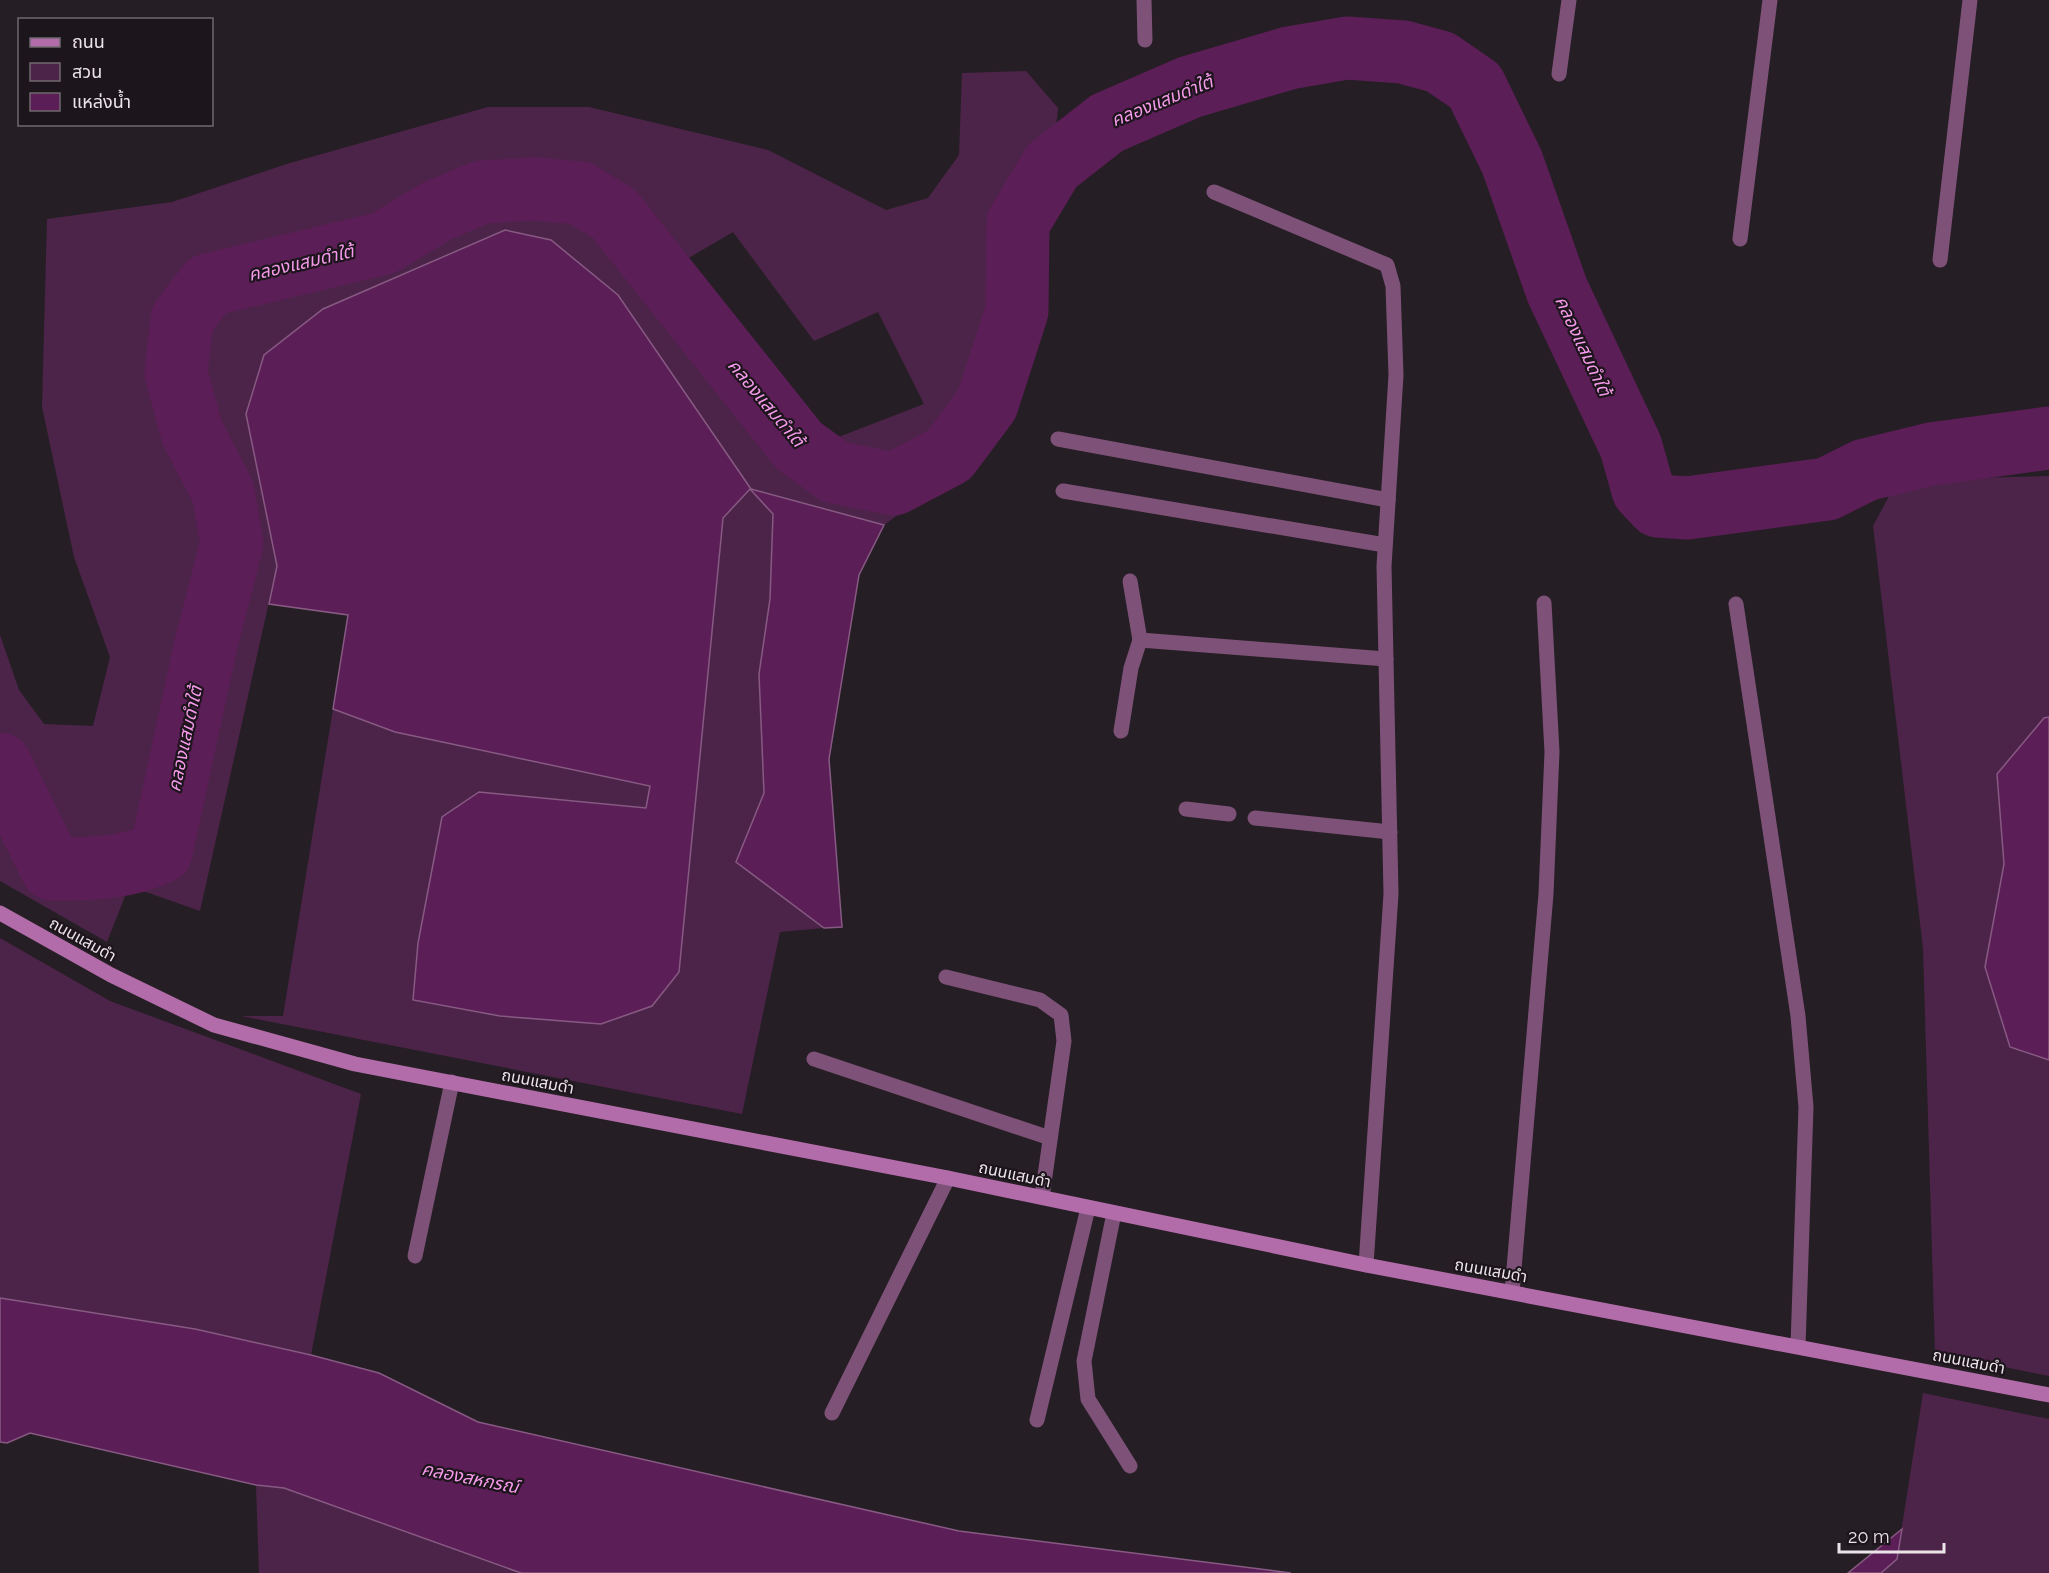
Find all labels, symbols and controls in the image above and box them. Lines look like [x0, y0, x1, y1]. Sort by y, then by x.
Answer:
legend [18, 18, 213, 126]
text: ถนน [72, 31, 105, 52]
text: สวน [72, 61, 102, 82]
water label: คลองแสมดำใต้ [1108, 70, 1218, 130]
text: แหล่งน้ำ [72, 89, 131, 112]
water label: คลองแสมดำใต้ [246, 240, 359, 285]
water label: คลองแสมดำใต้ [1551, 293, 1617, 402]
water label: คลองแสมดำใต้ [724, 355, 811, 453]
water label: คลองแสมดำใต้ [163, 681, 207, 794]
street label: ถนนแสมดำ [46, 913, 120, 966]
street label: ถนนแสมดำ [500, 1065, 576, 1098]
street label: ถนนแสมดำ [977, 1158, 1053, 1191]
street label: ถนนแสมดำ [1453, 1255, 1529, 1286]
street label: ถนนแสมดำ [1931, 1345, 2007, 1378]
water label: คลองสหกรณ์ [420, 1458, 523, 1498]
scale bar [1839, 1516, 1944, 1554]
text: 20 m [1848, 1526, 1890, 1547]

